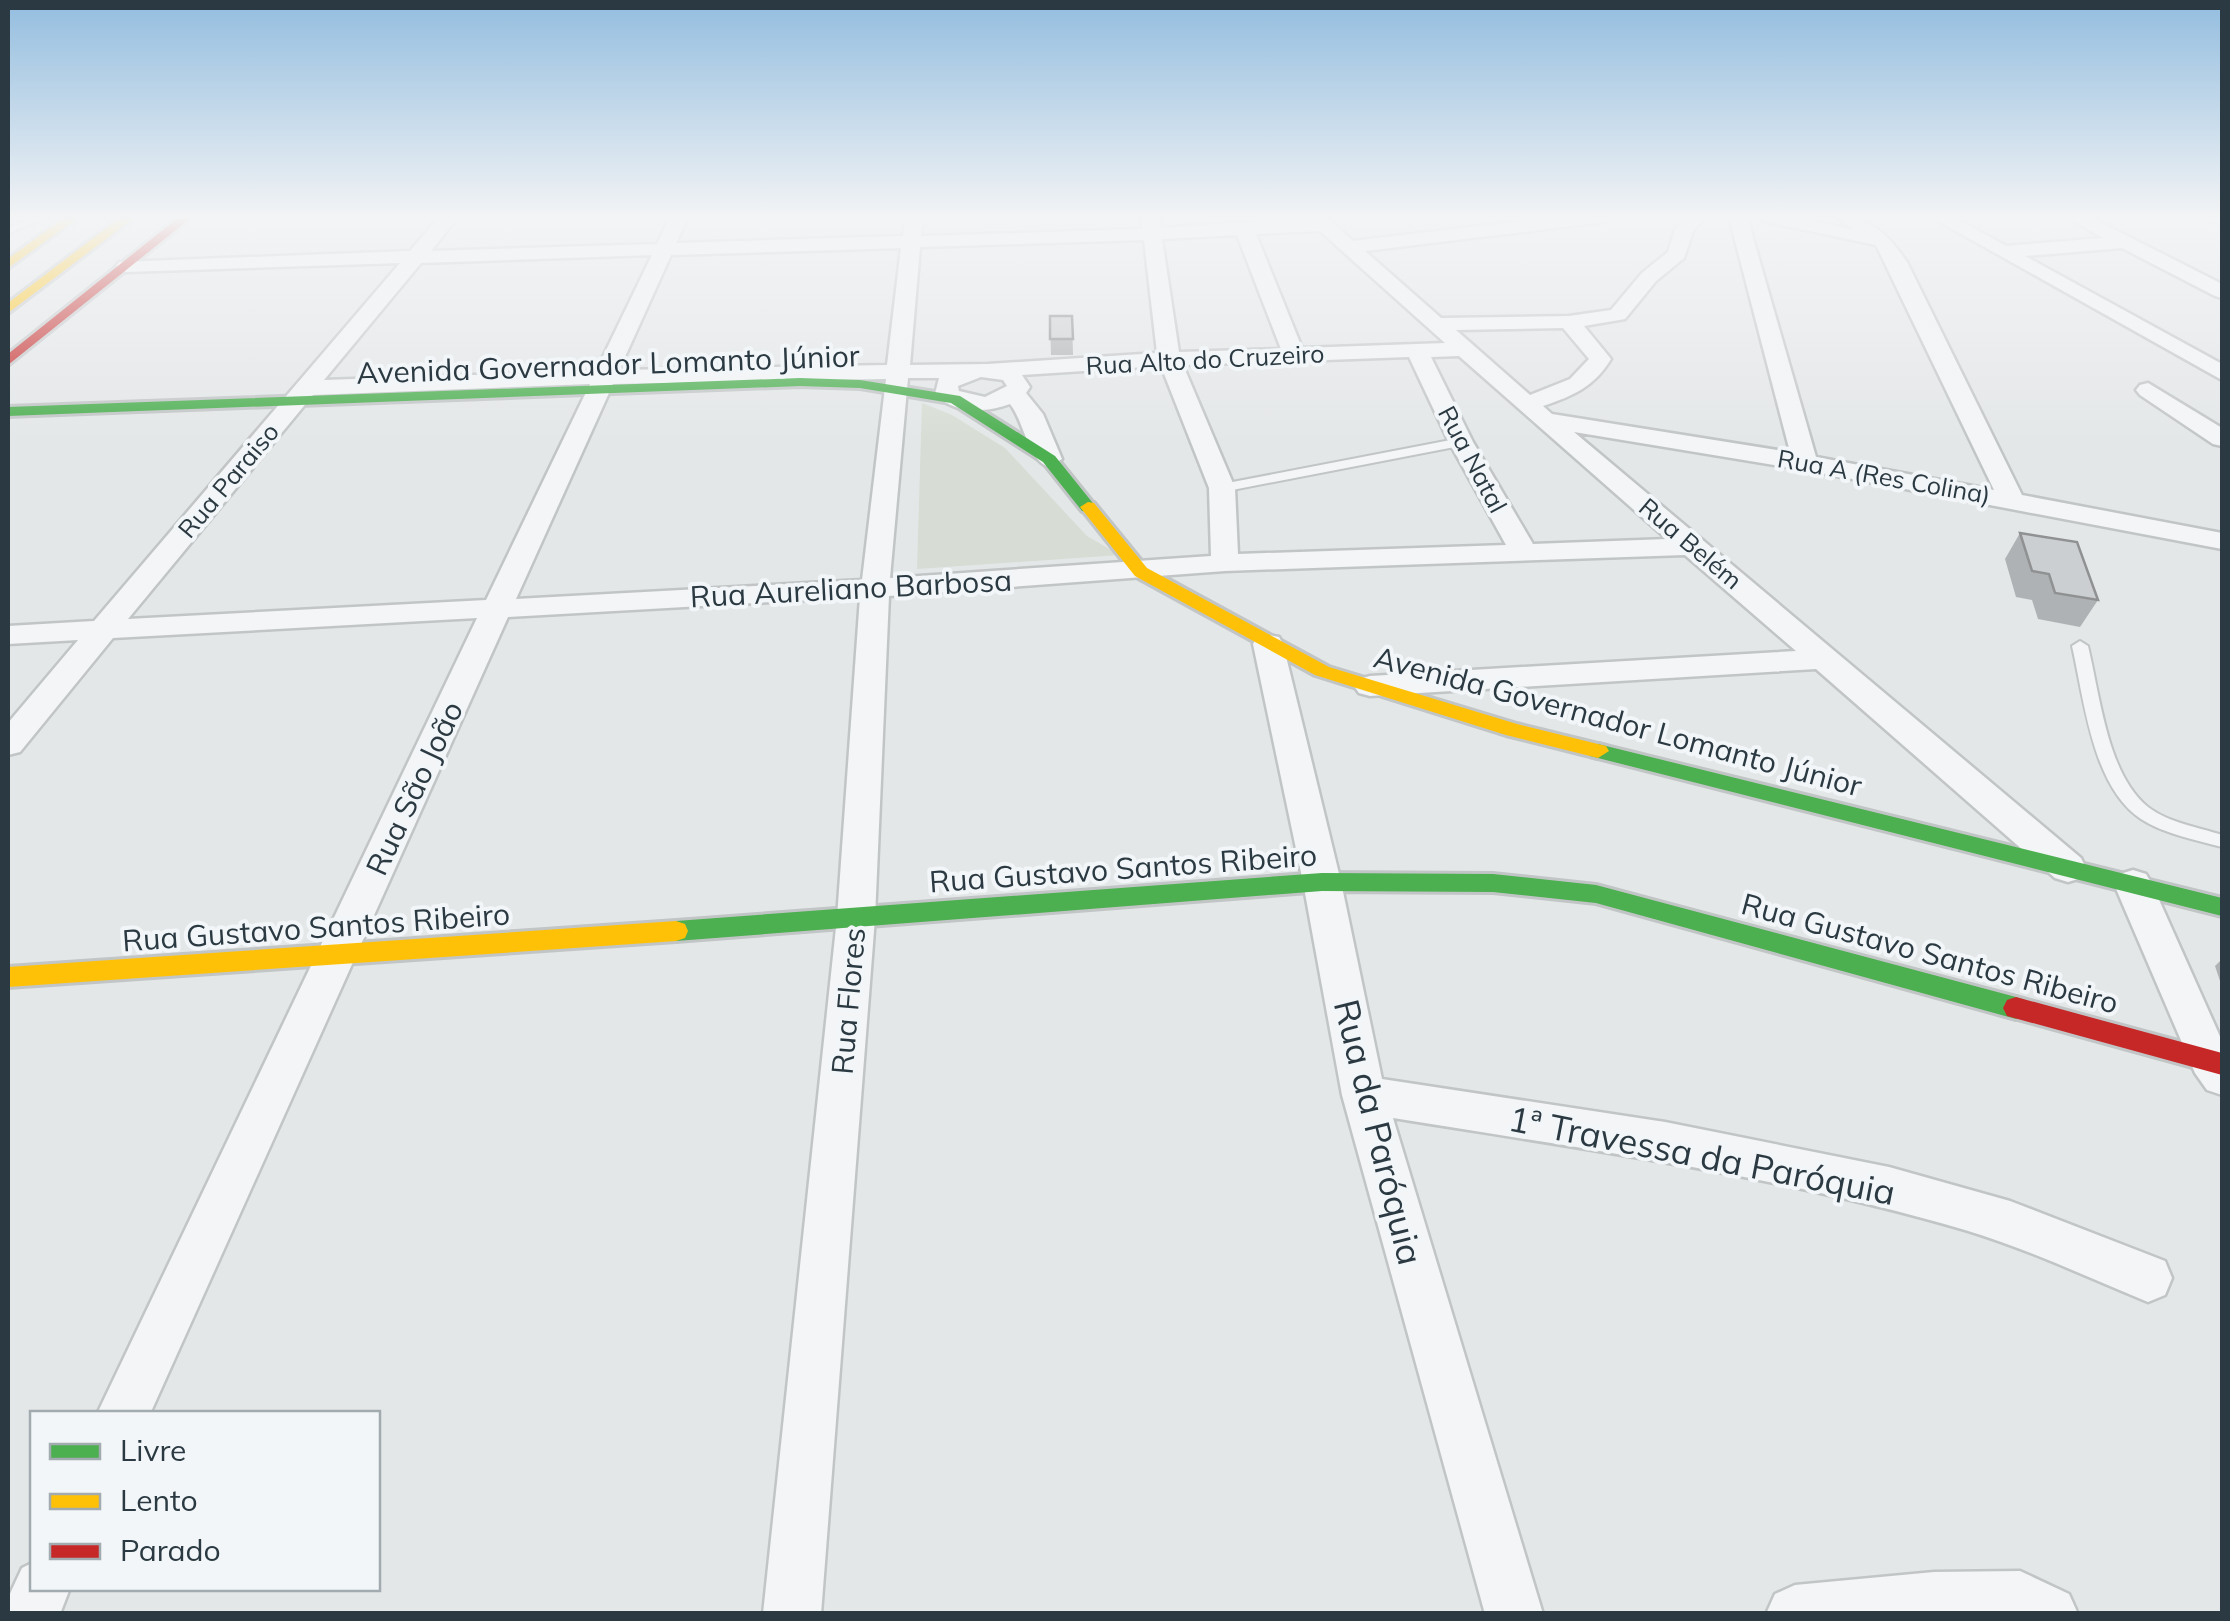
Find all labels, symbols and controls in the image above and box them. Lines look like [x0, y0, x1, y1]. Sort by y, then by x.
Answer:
street label: Avenida Governador Lomanto Júnior [356, 336, 860, 392]
street label: Rua Alto do Cruzeiro [1085, 337, 1325, 381]
street label: Rua Natal [1432, 400, 1514, 518]
street label: Rua Paraiso [171, 416, 285, 544]
street label: Rua A (Res Colina) [1775, 442, 1993, 510]
street label: Rua Belém [1633, 491, 1749, 595]
street label: Rua Aureliano Barbosa [689, 561, 1013, 615]
street label: Avenida Governador Lomanto Júnior [1370, 637, 1866, 805]
street label: Rua São João [357, 695, 471, 881]
street label: Rua Gustavo Santos Ribeiro [928, 835, 1318, 901]
street label: Rua Gustavo Santos Ribeiro [1737, 884, 2123, 1022]
street label: Rua Gustavo Santos Ribeiro [121, 894, 511, 960]
street label: Rua Flores [823, 926, 873, 1076]
street label: Rua da Paróquia [1325, 995, 1433, 1269]
street label: 1ª Travessa da Paróquia [1505, 1096, 1899, 1214]
legend [30, 1411, 380, 1591]
text: Livre [120, 1431, 186, 1469]
text: Lento [120, 1481, 198, 1519]
text: Parado [120, 1531, 221, 1569]

